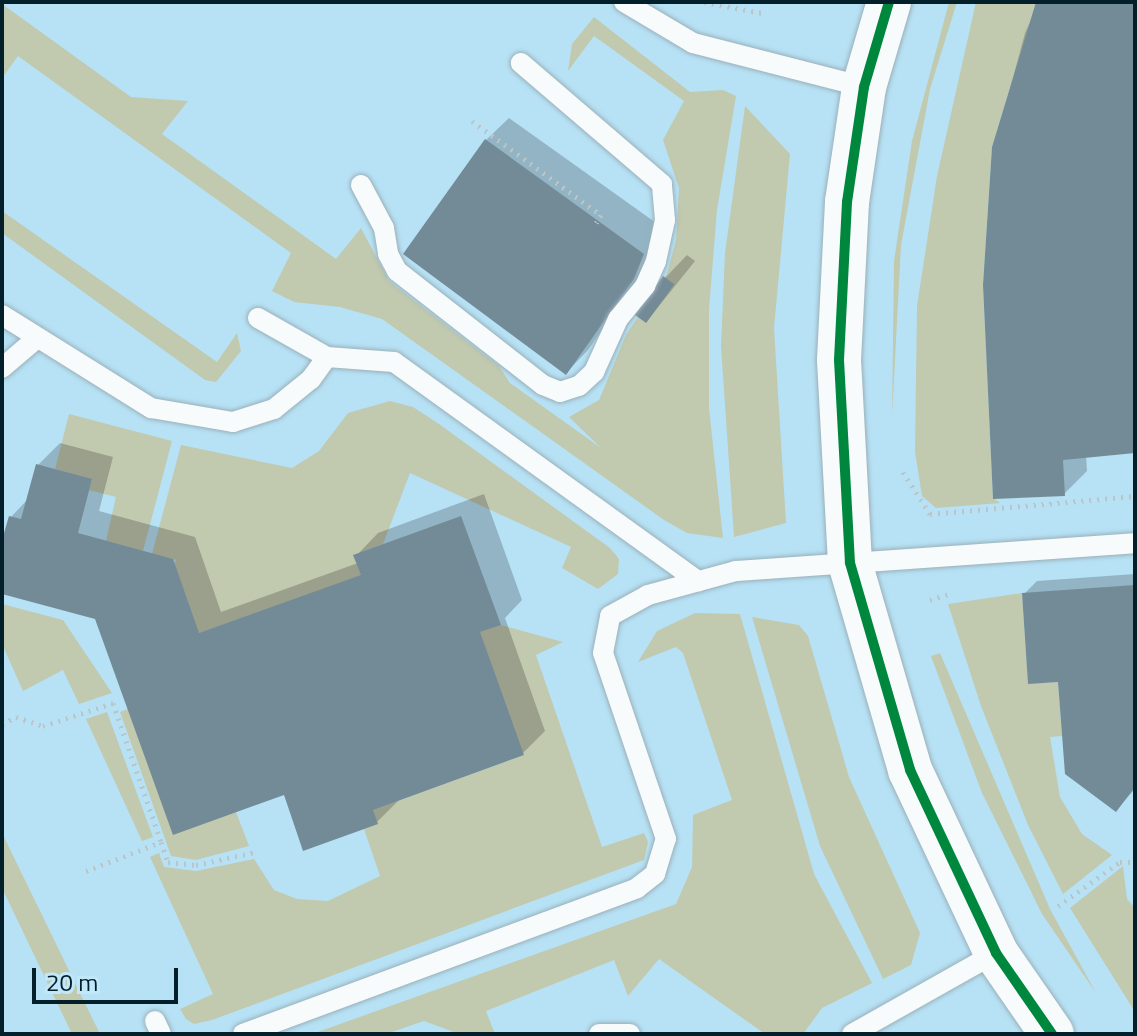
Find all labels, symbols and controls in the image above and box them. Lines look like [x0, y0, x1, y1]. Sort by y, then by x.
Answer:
scale bar [36, 952, 182, 1002]
text: 20 m [46, 964, 98, 1000]

